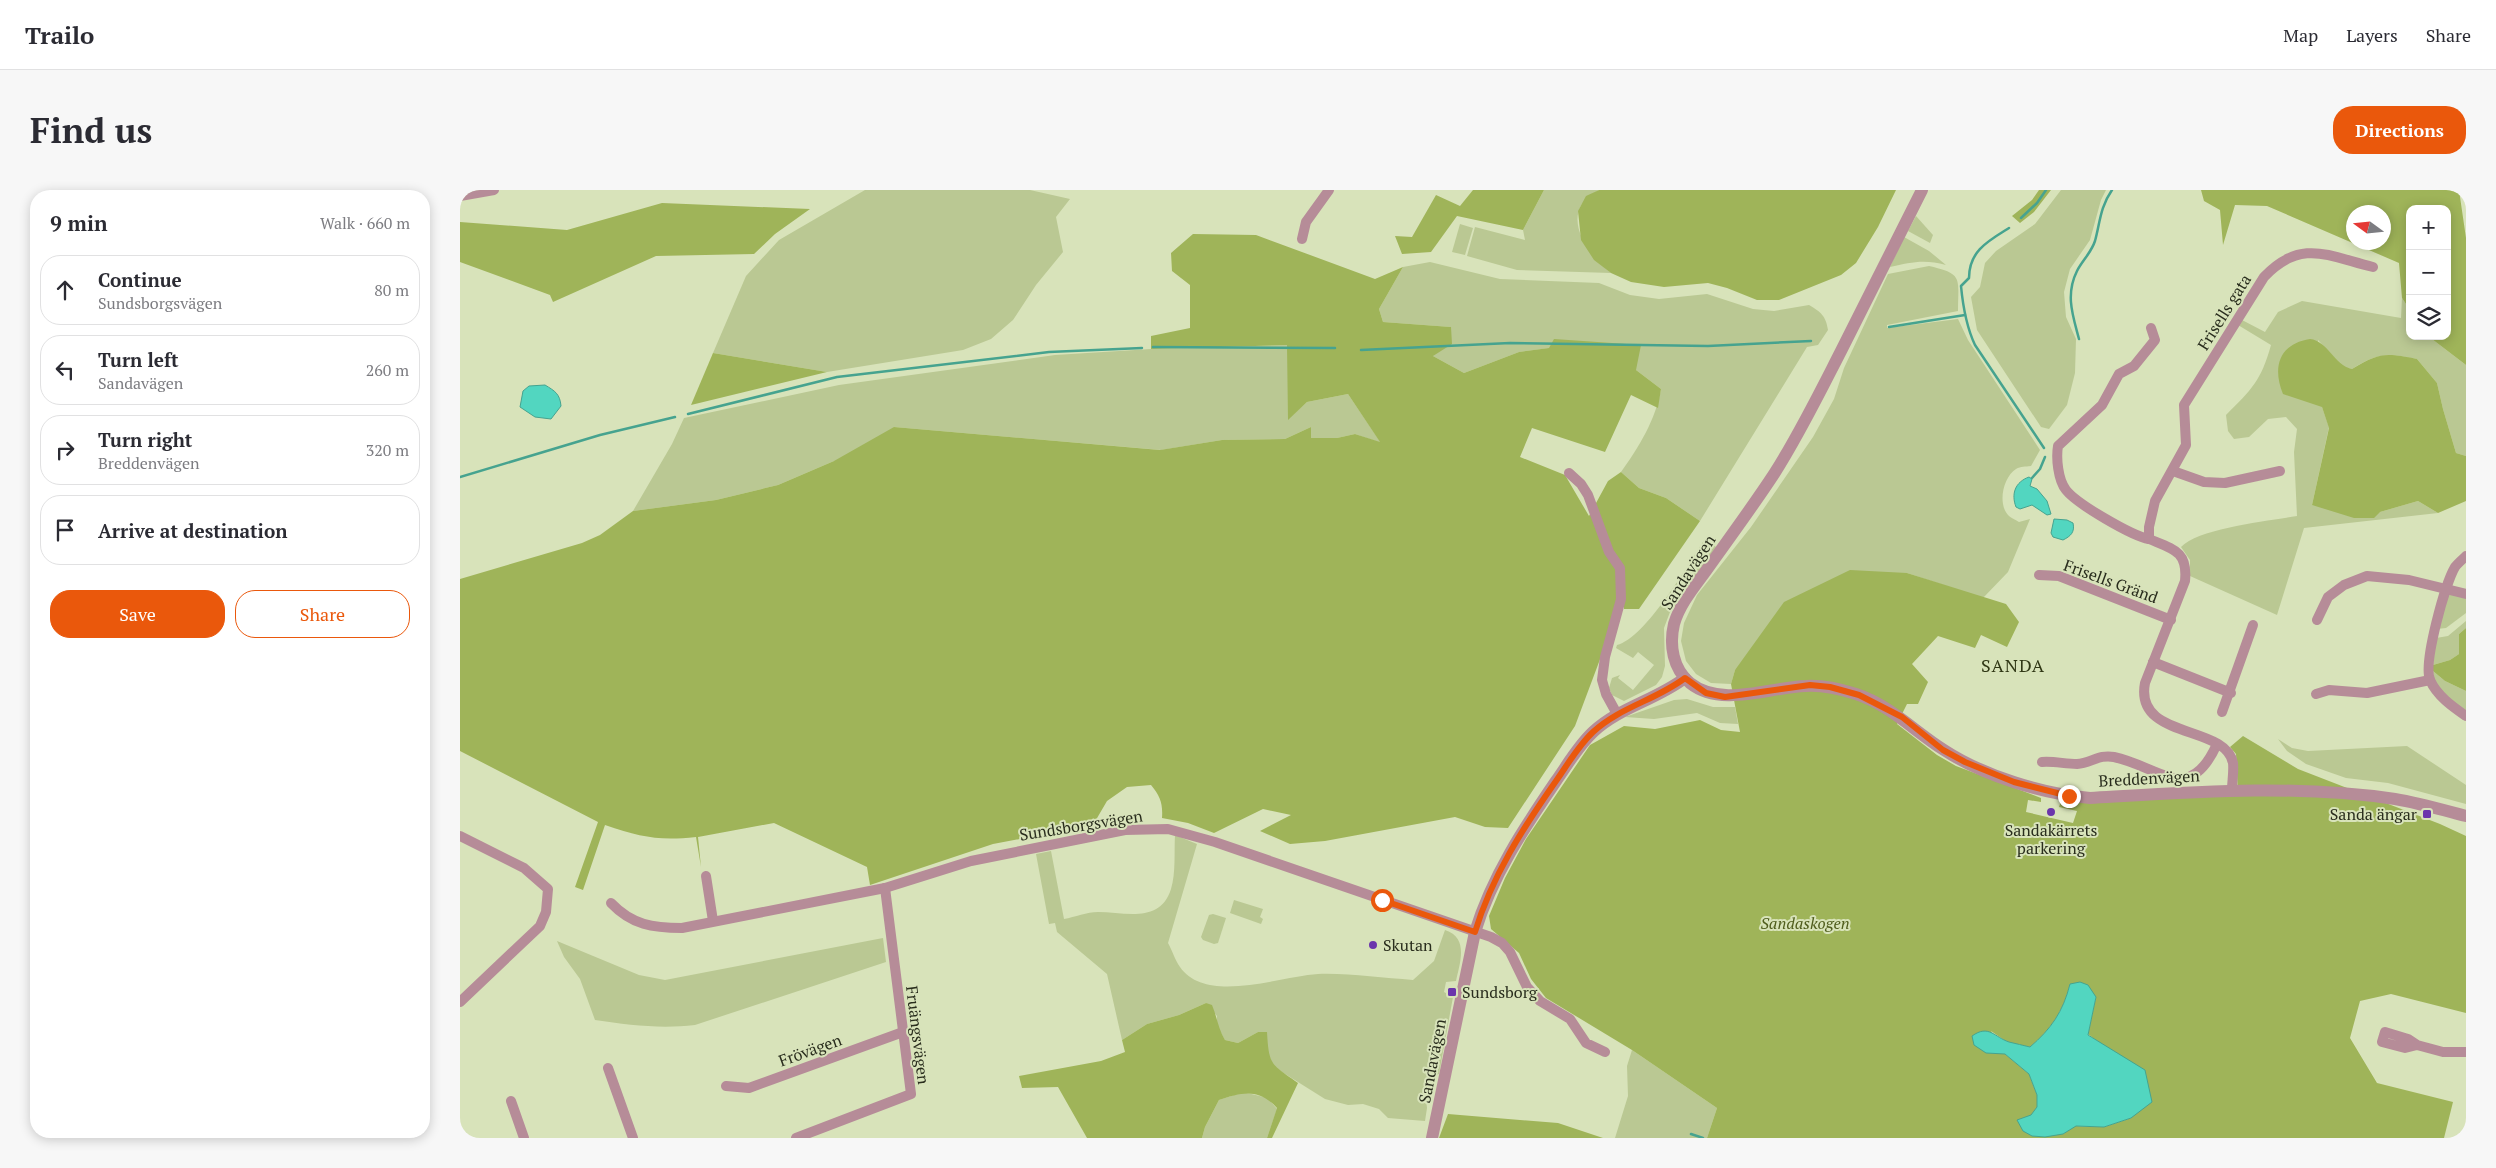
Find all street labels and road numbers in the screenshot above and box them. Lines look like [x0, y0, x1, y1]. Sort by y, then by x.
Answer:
street label: Frisells gata [2192, 270, 2256, 354]
street label: Sandavägen [1656, 530, 1721, 614]
street label: Frisells Gränd [2061, 554, 2161, 608]
street label: Breddenvägen [2098, 764, 2201, 792]
street label: Sundsborgsvägen [1018, 804, 1145, 846]
street label: Fruängsvägen [901, 984, 935, 1086]
street label: Sandavägen [1413, 1017, 1451, 1105]
street label: Frövägen [775, 1028, 845, 1072]

